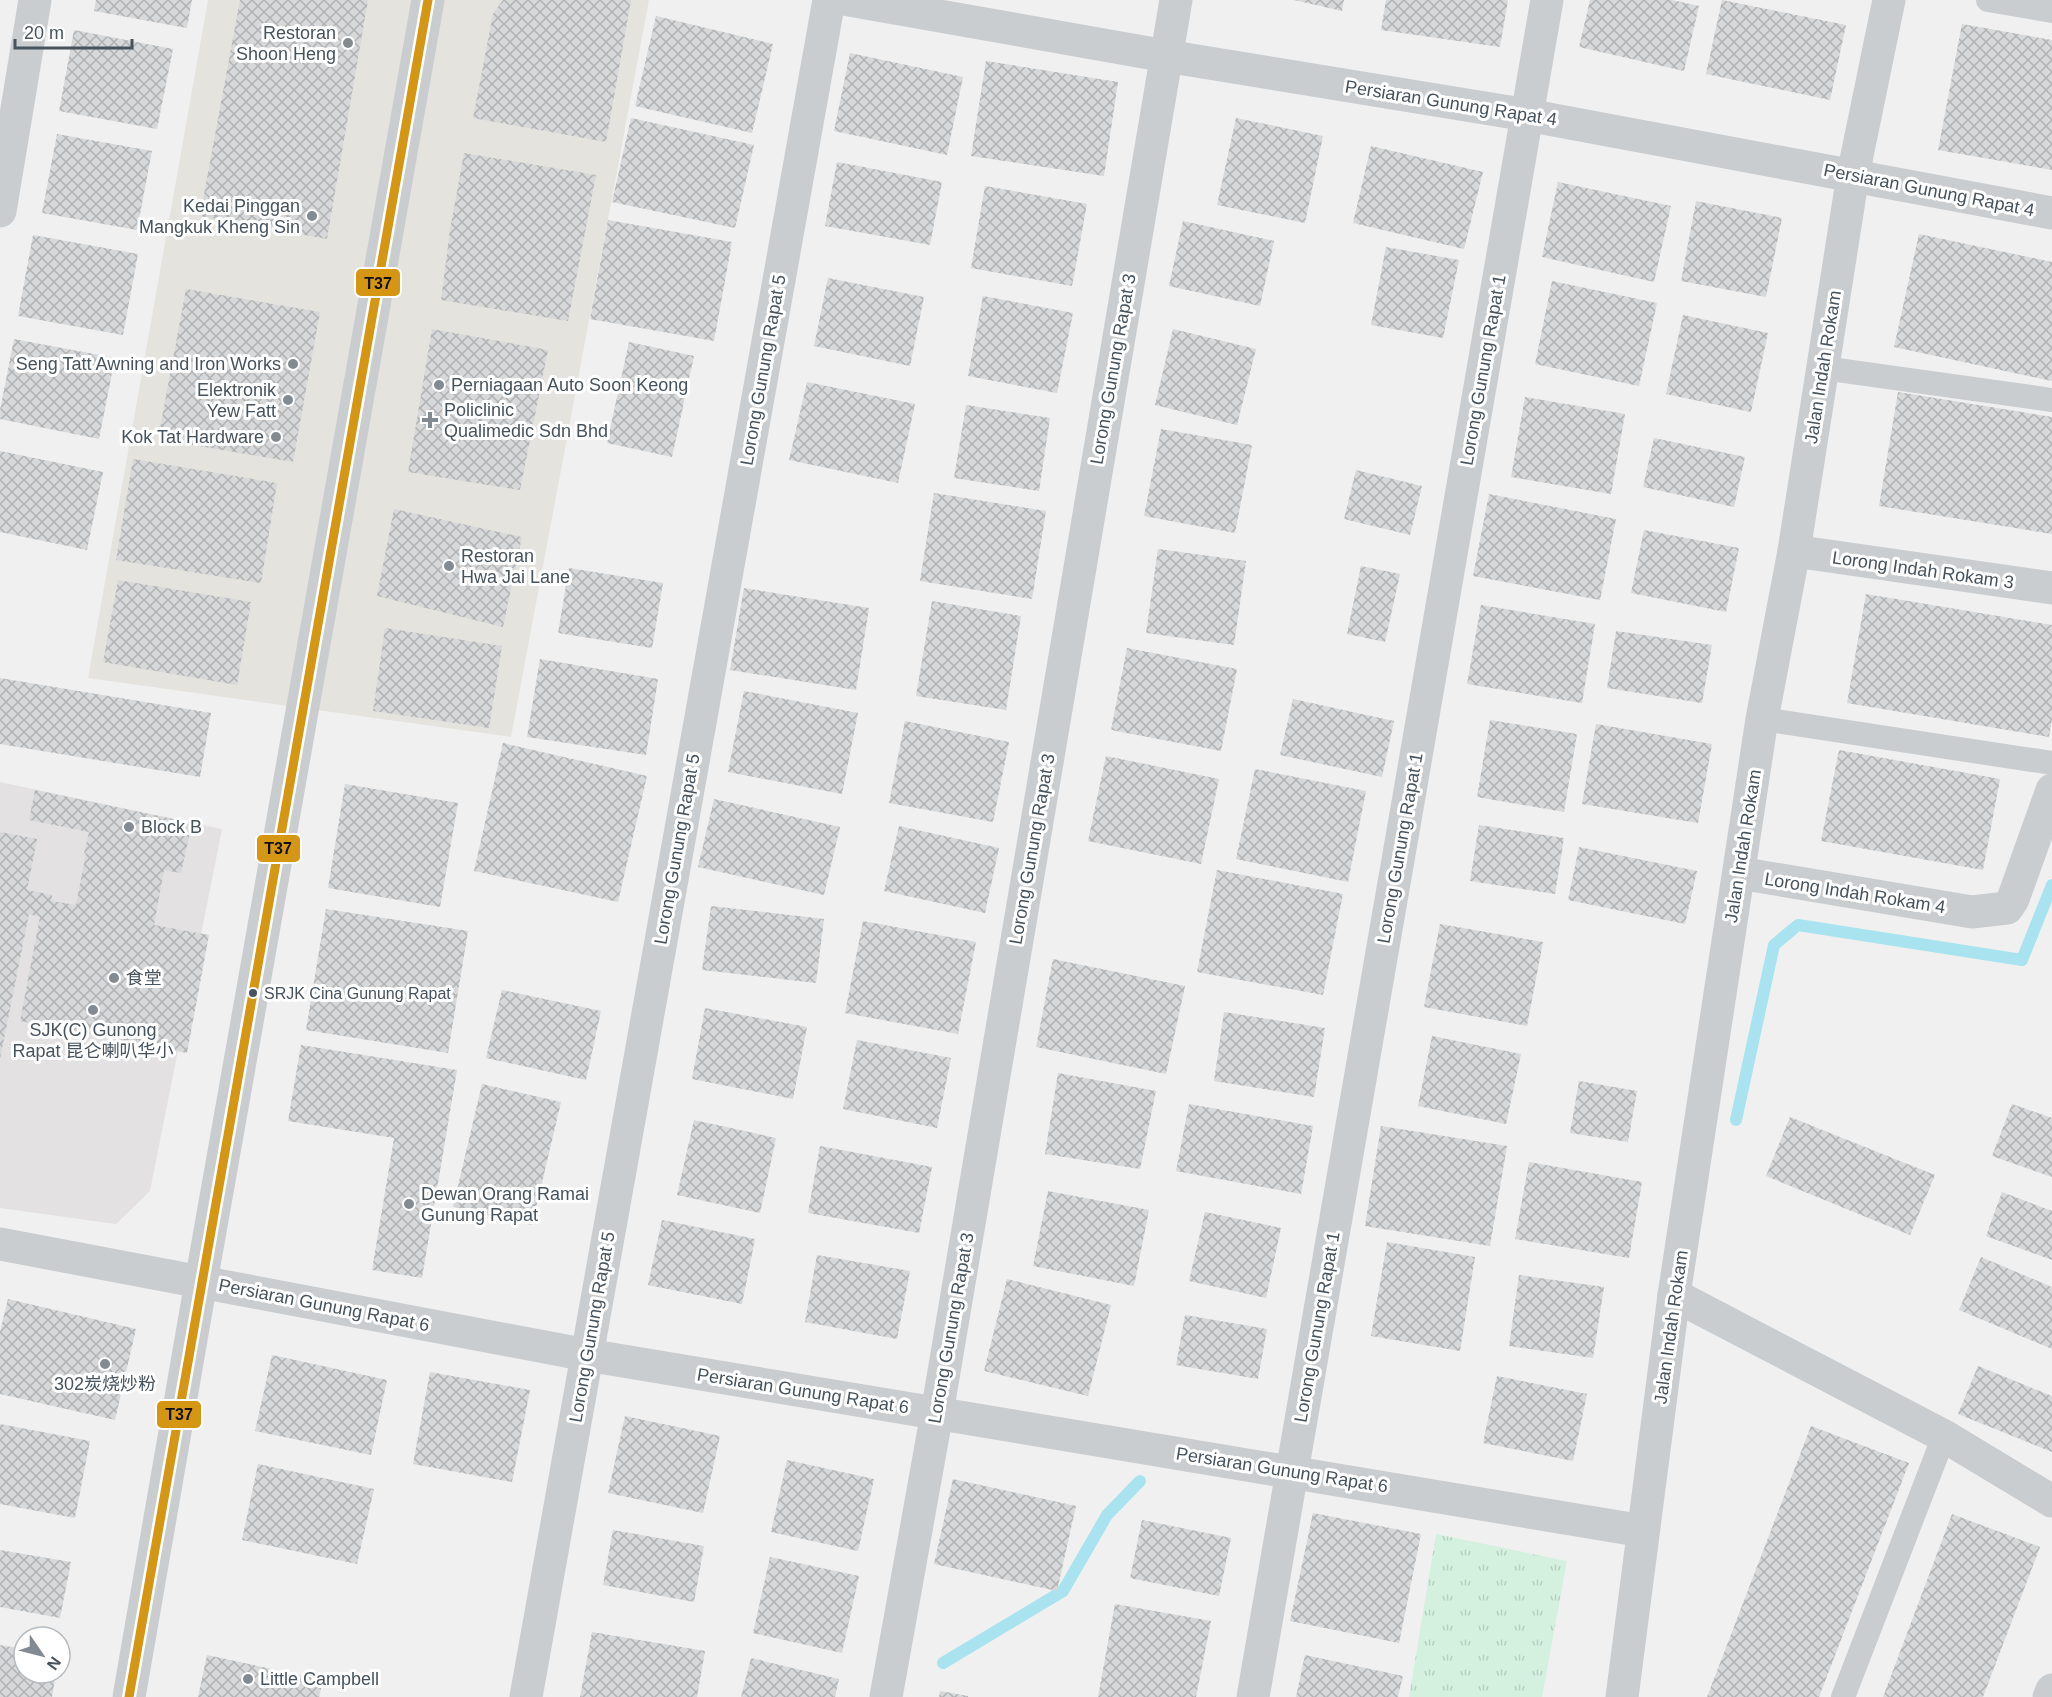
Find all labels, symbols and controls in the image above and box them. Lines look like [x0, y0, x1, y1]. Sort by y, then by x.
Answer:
scale bar [15, 12, 132, 50]
text: 20 m [24, 23, 64, 43]
place label: Restoran Shoon Heng [236, 23, 336, 64]
marker: Restoran Shoon Heng [341, 36, 355, 50]
street label: Persiaran Gunung Rapat 4 [1344, 76, 1558, 130]
street label: Persiaran Gunung Rapat 4 [1822, 160, 2036, 220]
place label: Kedai Pinggan Mangkuk Kheng Sin [139, 196, 300, 237]
marker: Kedai Pinggan Mangkuk Kheng Sin [305, 209, 319, 223]
line badge: T37 [355, 268, 401, 297]
street label: Lorong Gunung Rapat 3 [1086, 272, 1140, 466]
street label: Lorong Gunung Rapat 5 [736, 273, 790, 467]
street label: Lorong Gunung Rapat 1 [1456, 273, 1510, 467]
text: T37 [364, 275, 392, 292]
street label: Jalan Indah Rokam [1801, 289, 1845, 445]
place label: Seng Tatt Awning and Iron Works [16, 354, 281, 374]
marker: Seng Tatt Awning and Iron Works [286, 357, 300, 371]
place label: Perniagaan Auto Soon Keong [451, 375, 688, 395]
marker: Perniagaan Auto Soon Keong [432, 378, 446, 392]
place label: Elektronik Yew Fatt [197, 380, 277, 421]
marker: Elektronik Yew Fatt [281, 393, 295, 407]
place label: Policlinic Qualimedic Sdn Bhd [444, 400, 608, 441]
marker: Policlinic Qualimedic Sdn Bhd [421, 411, 439, 429]
place label: Kok Tat Hardware [121, 427, 264, 447]
marker: Kok Tat Hardware [269, 430, 283, 444]
place label: Restoran Hwa Jai Lane [461, 546, 570, 587]
street label: Lorong Indah Rokam 3 [1831, 547, 2015, 593]
marker: Restoran Hwa Jai Lane [442, 559, 456, 573]
street label: Lorong Gunung Rapat 1 [1373, 751, 1427, 945]
street label: Lorong Gunung Rapat 5 [650, 752, 704, 946]
street label: Lorong Gunung Rapat 3 [1005, 752, 1059, 946]
street label: Jalan Indah Rokam [1721, 768, 1765, 924]
place label: Block B [141, 817, 202, 837]
marker: Block B [122, 820, 136, 834]
line badge: T37 [256, 834, 301, 863]
text: T37 [264, 840, 292, 857]
street label: Lorong Indah Rokam 4 [1763, 869, 1947, 917]
place label: 食堂 [126, 968, 162, 988]
marker: 食堂 [107, 971, 121, 985]
place label: SRJK Cina Gunung Rapat [264, 985, 451, 1002]
marker: SRJK Cina Gunung Rapat [247, 987, 259, 999]
marker: SJK(C) Gunong Rapat 昆仑喇叭华小 [86, 1003, 100, 1017]
place label: SJK(C) Gunong Rapat 昆仑喇叭华小 [12, 1020, 174, 1061]
place label: Dewan Orang Ramai Gunung Rapat [421, 1184, 589, 1225]
marker: Dewan Orang Ramai Gunung Rapat [402, 1197, 416, 1211]
street label: Lorong Gunung Rapat 5 [565, 1230, 619, 1424]
street label: Lorong Gunung Rapat 1 [1290, 1230, 1344, 1424]
street label: Lorong Gunung Rapat 3 [924, 1231, 978, 1425]
street label: Jalan Indah Rokam [1650, 1249, 1692, 1405]
street label: Persiaran Gunung Rapat 6 [217, 1275, 431, 1335]
marker: 302炭烧炒粉 [98, 1357, 112, 1371]
street label: Persiaran Gunung Rapat 6 [696, 1364, 910, 1418]
place label: 302炭烧炒粉 [54, 1374, 156, 1394]
line badge: T37 [156, 1400, 202, 1429]
text: T37 [165, 1406, 193, 1423]
street label: Persiaran Gunung Rapat 6 [1175, 1443, 1389, 1497]
north arrow [12, 1625, 72, 1685]
text: N [44, 1654, 64, 1673]
place label: Little Campbell [260, 1669, 379, 1689]
marker: Little Campbell [241, 1672, 255, 1686]

